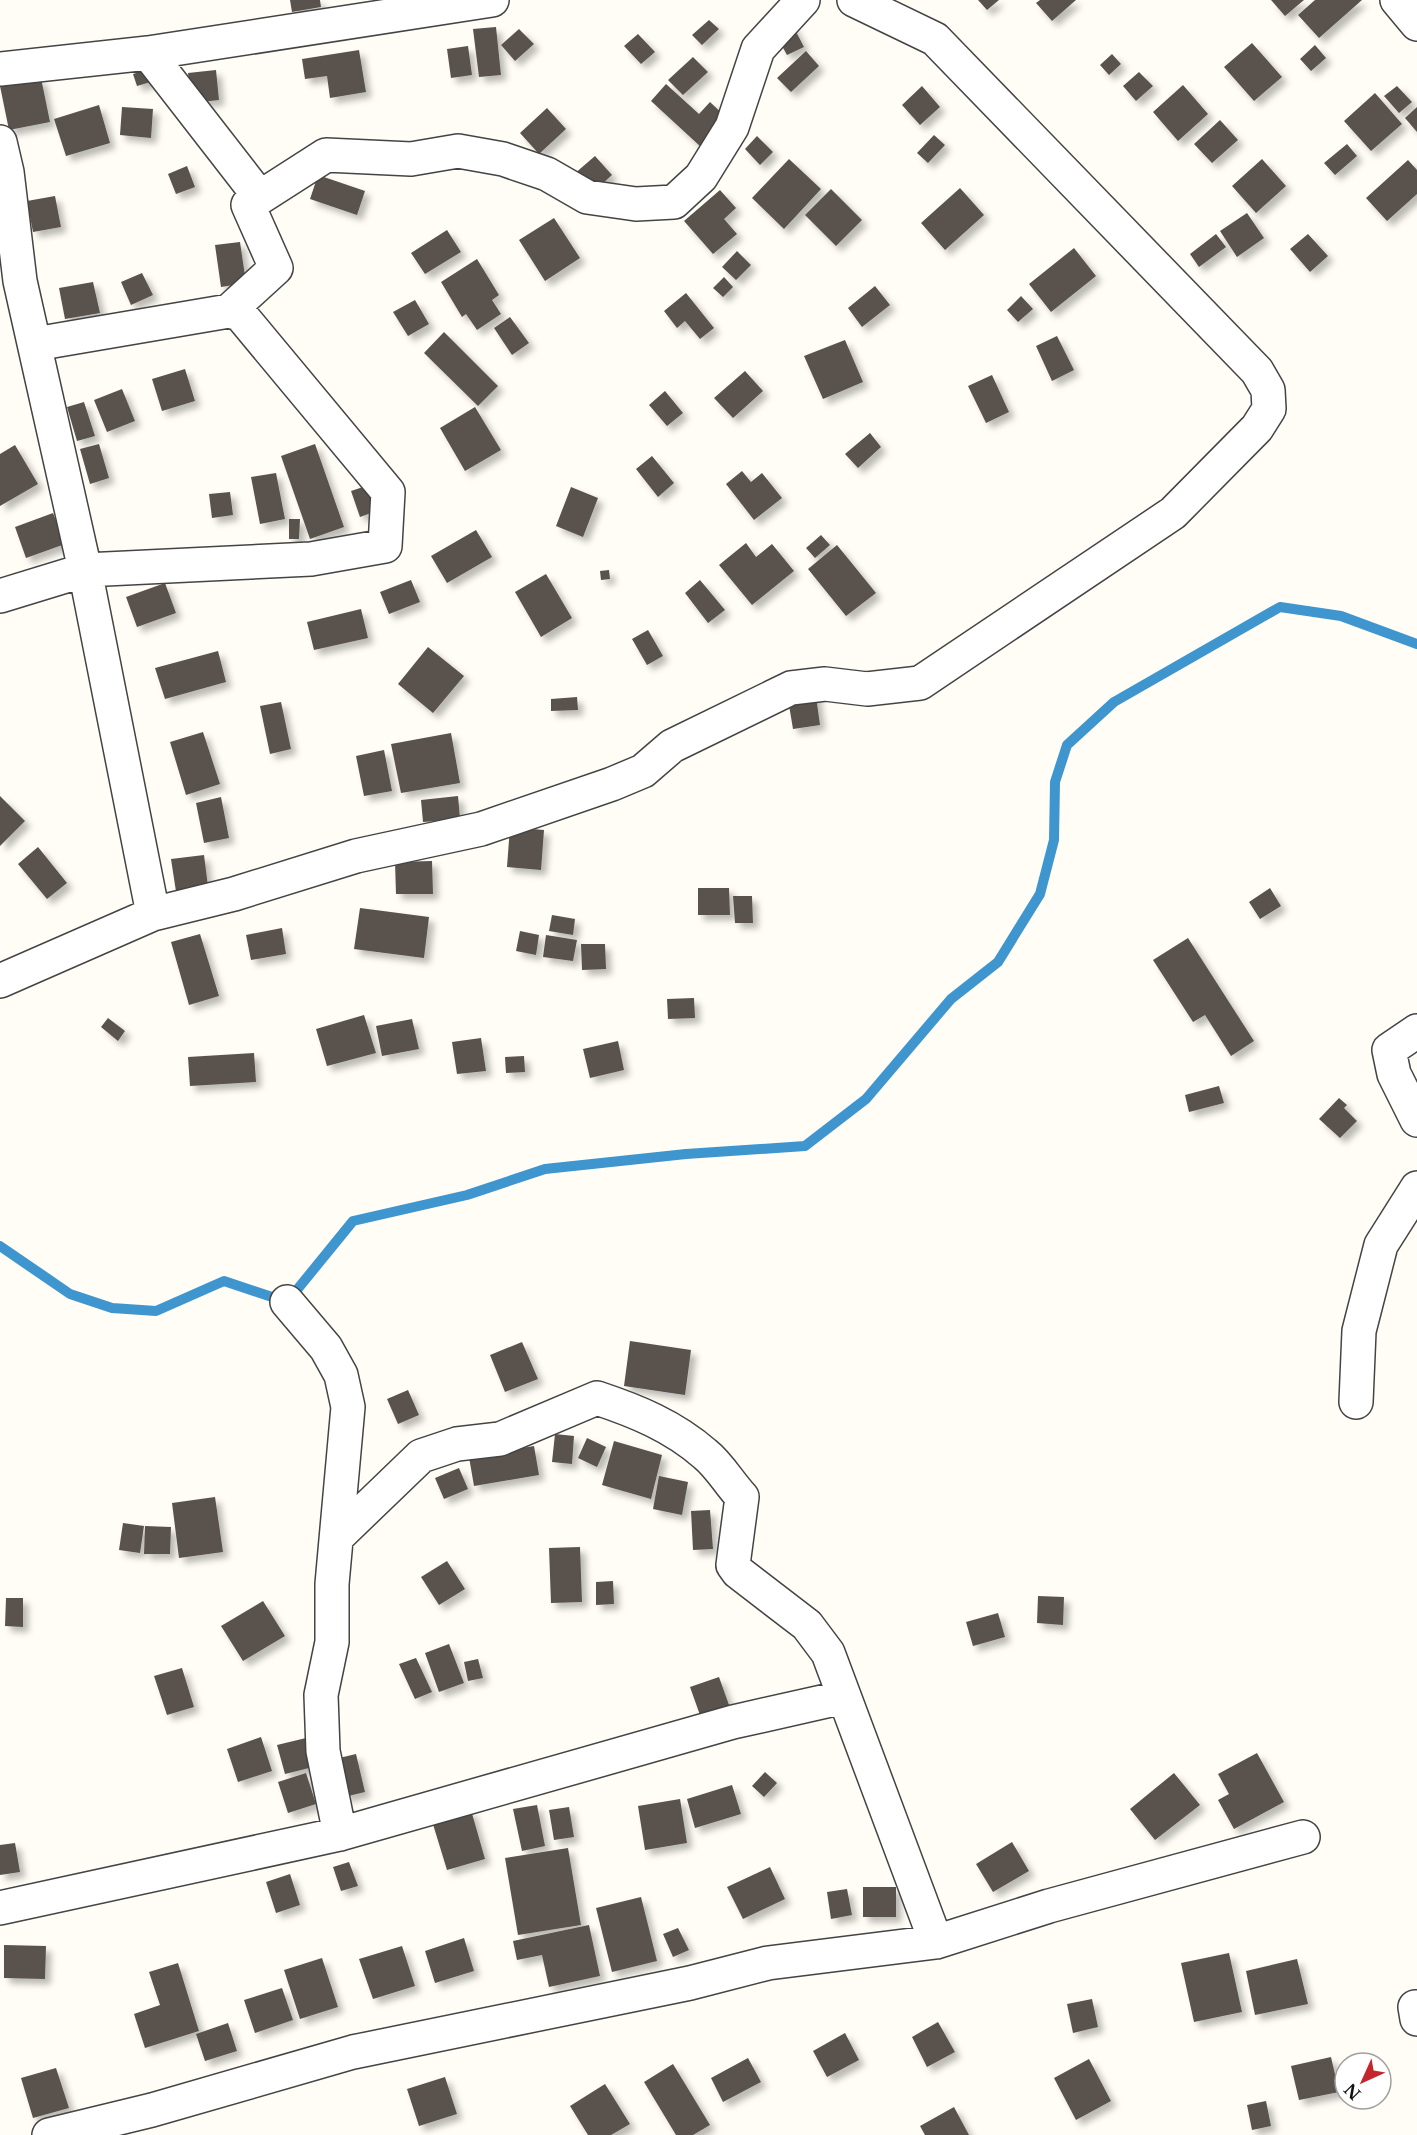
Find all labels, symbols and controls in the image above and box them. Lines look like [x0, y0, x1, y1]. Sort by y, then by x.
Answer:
north arrow [1333, 2051, 1393, 2111]
text: N [1340, 2079, 1365, 2104]

